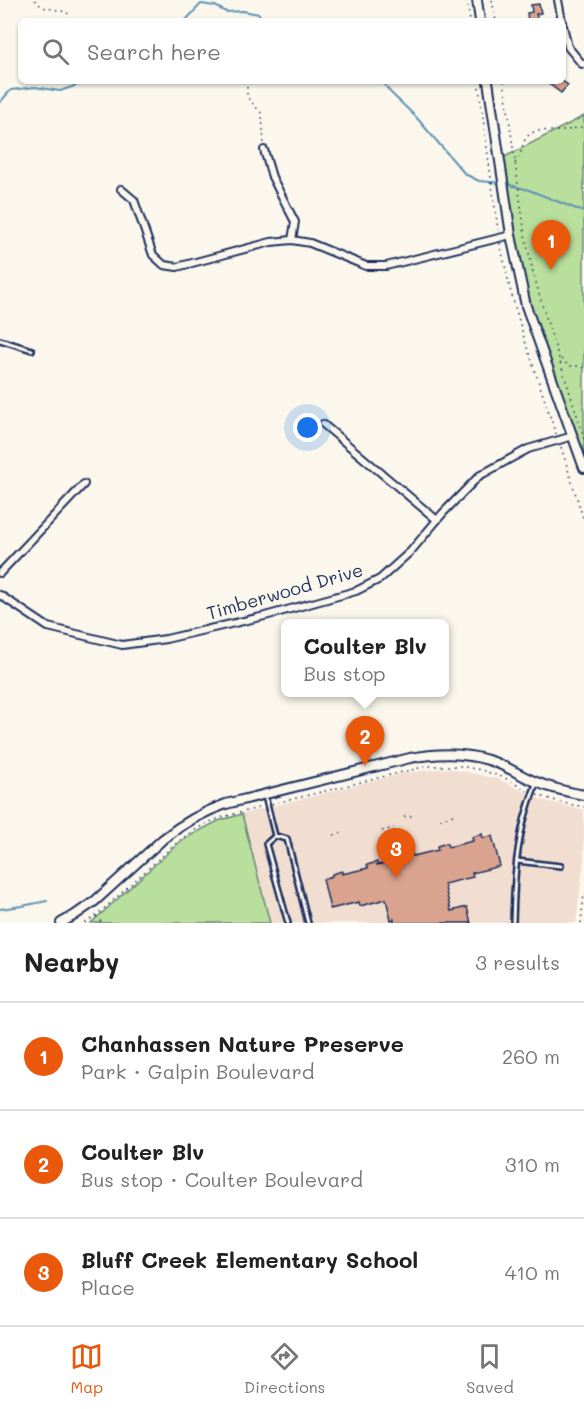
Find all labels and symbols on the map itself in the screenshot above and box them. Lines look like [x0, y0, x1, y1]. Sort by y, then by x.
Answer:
pin: 1 [532, 220, 570, 270]
your location [293, 413, 322, 442]
street label: Timberwood Drive [204, 557, 366, 625]
pin: 2 [346, 716, 385, 766]
pin: 3 [376, 828, 416, 878]

